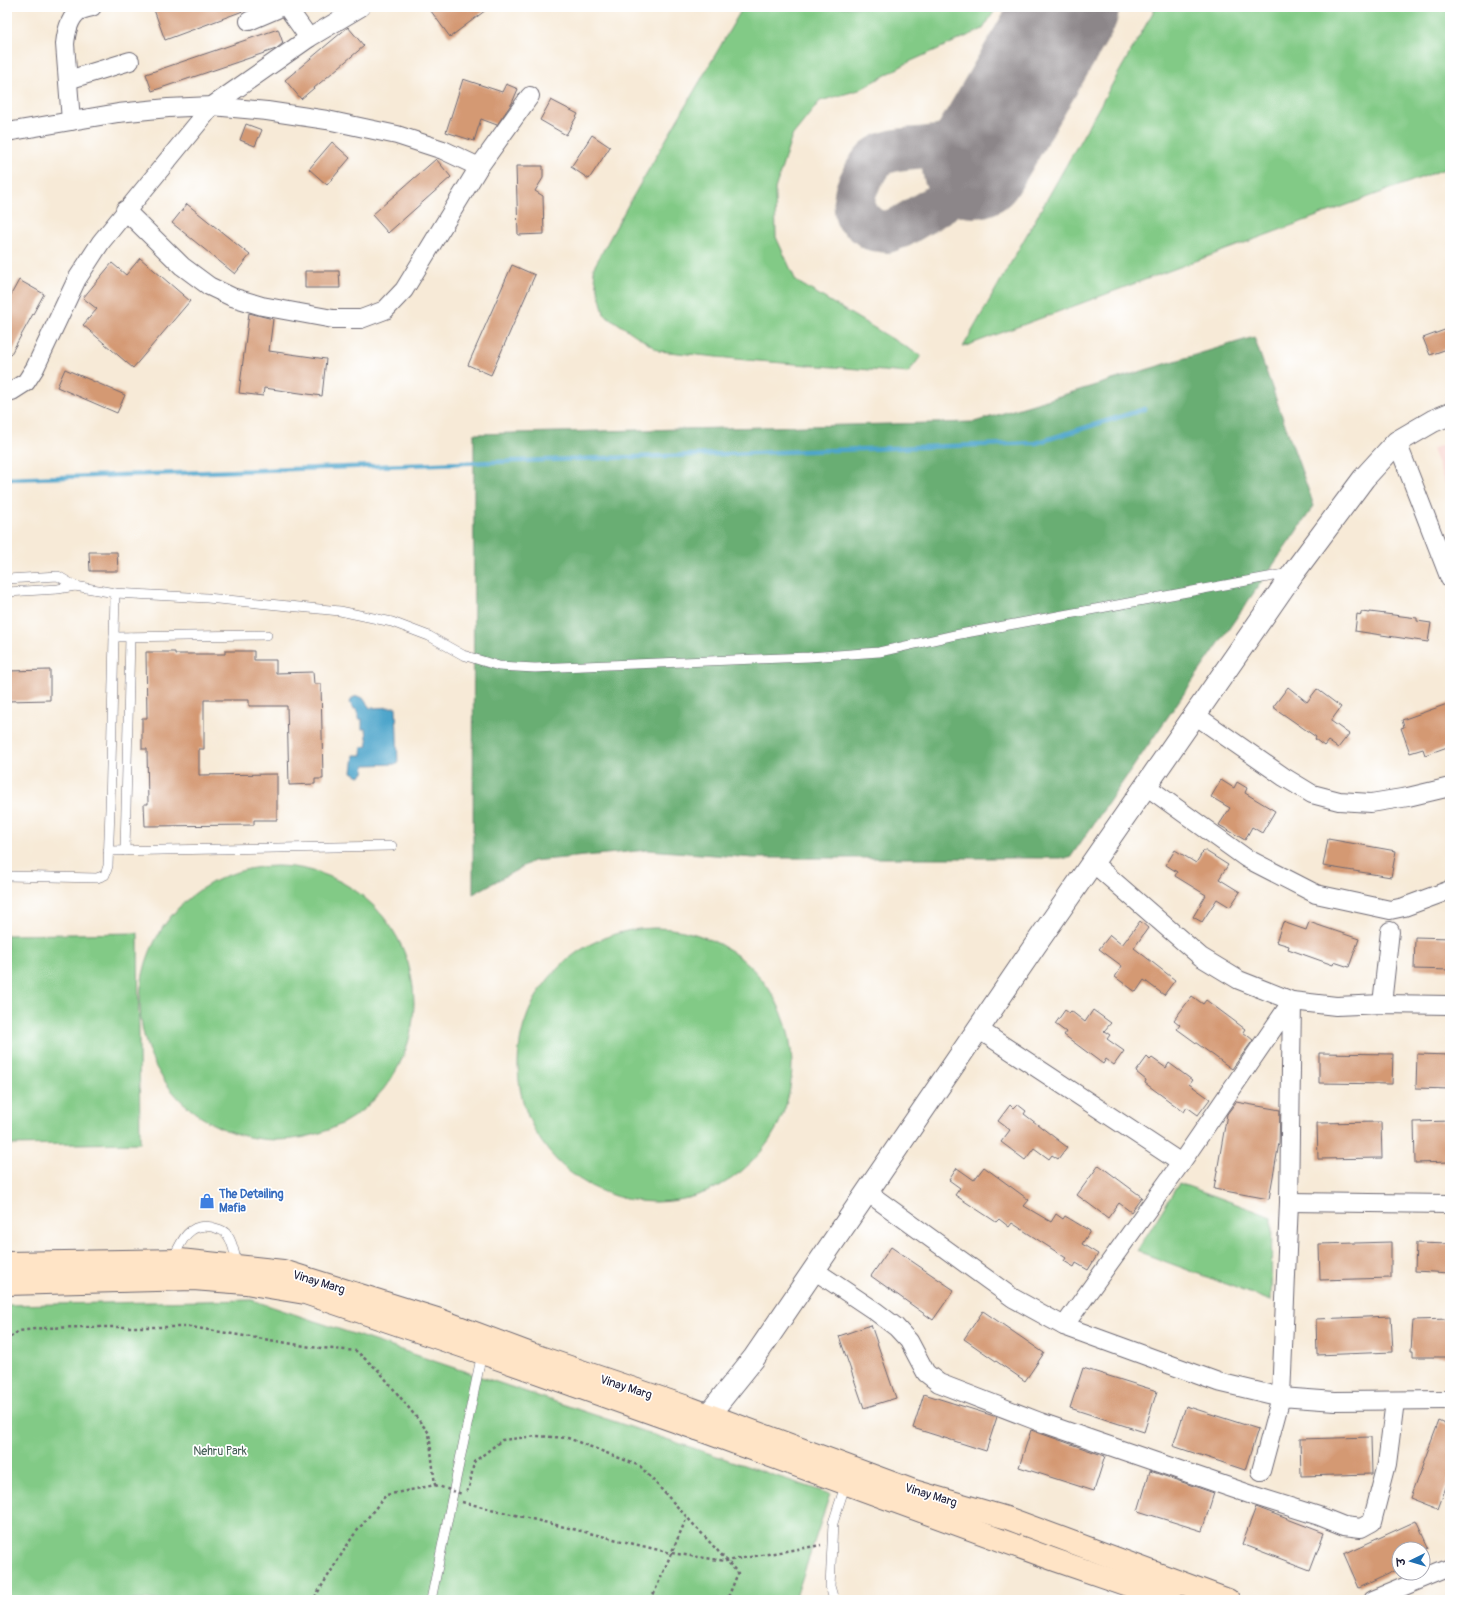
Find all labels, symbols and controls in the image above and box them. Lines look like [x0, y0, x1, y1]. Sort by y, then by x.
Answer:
place label: The Detailing Mafia [218, 1187, 284, 1216]
shop icon: The Detailing Mafia [198, 1192, 216, 1210]
street label: Vinay Marg [291, 1267, 347, 1298]
street label: Vinay Marg [598, 1372, 654, 1403]
park label: Nehru Park [193, 1444, 247, 1459]
street label: Vinay Marg [903, 1480, 959, 1511]
north arrow [1391, 1541, 1431, 1581]
text: उ [1395, 1556, 1408, 1567]

